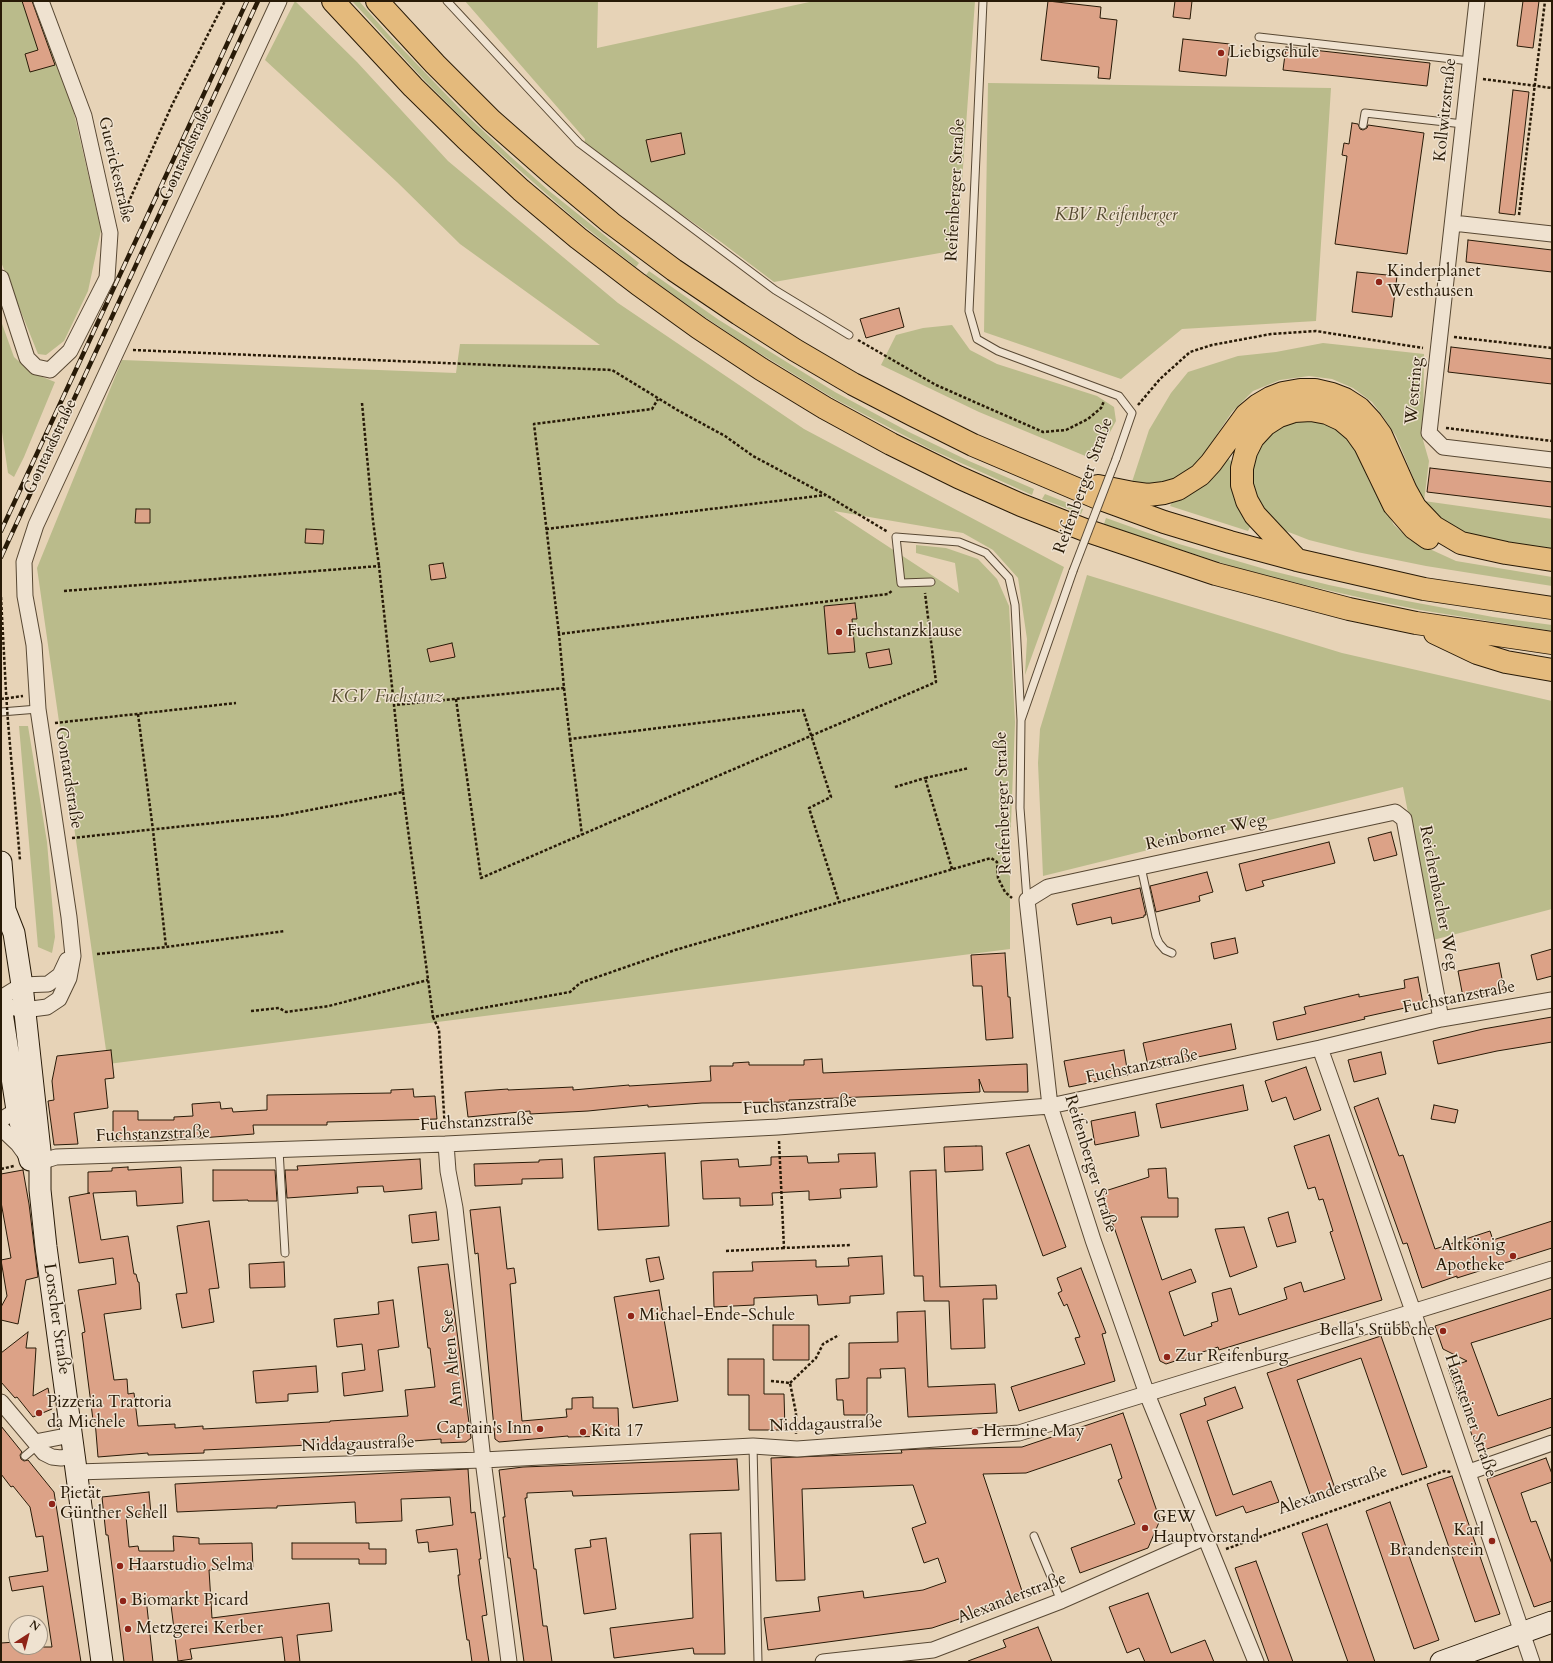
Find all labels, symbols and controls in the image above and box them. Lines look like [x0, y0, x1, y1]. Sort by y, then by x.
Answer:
place label: Liebigschule [1229, 43, 1319, 63]
marker: Liebigschule [1216, 48, 1226, 58]
street label: Kollwitzstraße [1430, 57, 1462, 163]
street label: Gontardstraße [156, 102, 218, 204]
street label: Guerickestraße [93, 115, 137, 225]
street label: Reifenberger Straße [942, 118, 970, 262]
park label: KBV Reifenberger [1055, 206, 1177, 226]
place label: Kinderplanet Westhausen [1387, 262, 1481, 302]
marker: Kinderplanet Westhausen [1374, 277, 1384, 287]
street label: Westring [1402, 356, 1428, 426]
street label: Gontardstraße [20, 396, 82, 498]
street label: Reifenberger Straße [1050, 415, 1118, 557]
place label: Fuchstanzklause [847, 622, 962, 642]
marker: Fuchstanzklause [834, 627, 844, 637]
park label: KGV Fuchstanz [331, 688, 443, 708]
street label: Gontardstraße [50, 726, 86, 830]
street label: Reifenberger Straße [991, 731, 1017, 875]
street label: Reinborner Weg [1144, 810, 1268, 856]
street label: Reichenbacher Weg [1414, 824, 1462, 972]
street label: Fuchstanzstraße [1401, 977, 1517, 1019]
street label: Fuchstanzstraße [1084, 1045, 1200, 1089]
street label: Fuchstanzstraße [742, 1092, 858, 1120]
street label: Reifenberger Straße [1059, 1093, 1121, 1235]
street label: Fuchstanzstraße [419, 1110, 535, 1136]
street label: Fuchstanzstraße [96, 1123, 210, 1147]
place label: Altkönig Apotheke [1435, 1236, 1505, 1276]
marker: Altkönig Apotheke [1508, 1251, 1518, 1261]
street label: Lorscher Straße [38, 1262, 74, 1376]
place label: Michael-Ende-Schule [639, 1306, 795, 1326]
street label: Am Alten See [438, 1308, 468, 1408]
marker: Michael-Ende-Schule [626, 1311, 636, 1321]
place label: Bella's Stübbche [1319, 1321, 1435, 1341]
marker: Bella's Stübbche [1438, 1326, 1448, 1336]
place label: Zur Reifenburg [1175, 1347, 1288, 1367]
marker: Zur Reifenburg [1162, 1352, 1172, 1362]
street label: Hattsteiner Straße [1439, 1352, 1501, 1480]
place label: Pizzeria Trattoria da Michele [47, 1393, 172, 1433]
marker: Pizzeria Trattoria da Michele [34, 1408, 44, 1418]
street label: Niddagaustraße [769, 1413, 883, 1437]
place label: Captain's Inn [436, 1419, 532, 1439]
place label: Kita 17 [591, 1422, 643, 1442]
place label: Hermine May [983, 1422, 1085, 1442]
marker: Captain's Inn [535, 1424, 545, 1434]
marker: Kita 17 [578, 1427, 588, 1437]
marker: Hermine May [970, 1427, 980, 1437]
street label: Niddagaustraße [301, 1433, 415, 1457]
street label: Alexanderstraße [1275, 1462, 1391, 1520]
place label: Pietät Günther Schell [60, 1484, 168, 1524]
marker: Pietät Günther Schell [47, 1499, 57, 1509]
place label: GEW Hauptvorstand [1153, 1508, 1259, 1548]
place label: Karl Brandenstein [1390, 1521, 1484, 1561]
marker: GEW Hauptvorstand [1140, 1523, 1150, 1533]
marker: Karl Brandenstein [1487, 1536, 1497, 1546]
place label: Haarstudio Selma [128, 1556, 253, 1576]
marker: Haarstudio Selma [115, 1561, 125, 1571]
street label: Alexanderstraße [955, 1569, 1069, 1629]
place label: Biomarkt Picard [131, 1591, 249, 1611]
marker: Biomarkt Picard [118, 1596, 128, 1606]
north arrow [8, 1615, 48, 1655]
text: N [26, 1617, 43, 1635]
place label: Metzgerei Kerber [136, 1619, 263, 1639]
marker: Metzgerei Kerber [123, 1624, 133, 1634]

